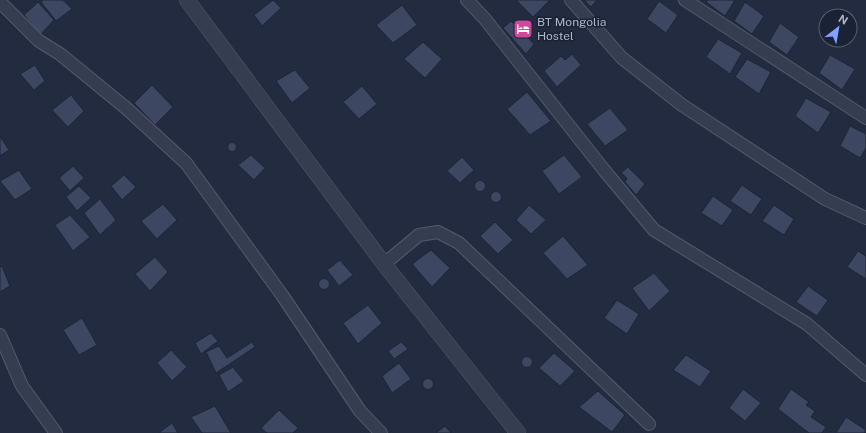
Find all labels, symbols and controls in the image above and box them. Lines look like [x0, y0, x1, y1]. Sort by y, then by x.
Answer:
north arrow [818, 8, 858, 48]
text: N [836, 12, 850, 27]
place label: BT Mongolia Hostel [537, 15, 606, 43]
hotel icon: BT Mongolia Hostel [512, 18, 534, 40]

